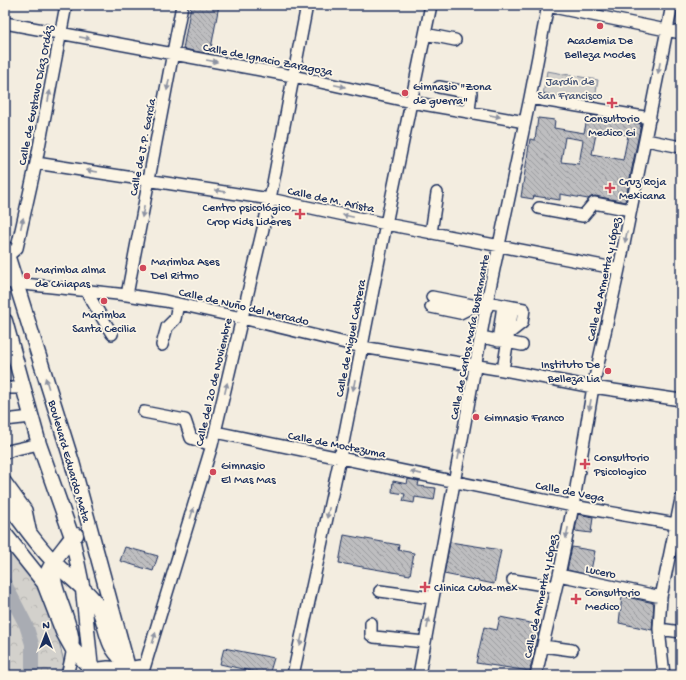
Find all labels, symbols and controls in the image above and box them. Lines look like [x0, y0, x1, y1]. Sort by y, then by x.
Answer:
marker: Academia De Belleza Modes [595, 21, 605, 31]
street label: Calle de Gustavo Díaz Ordáz [16, 23, 58, 167]
one-way arrow [79, 35, 91, 41]
place label: Academia De Belleza Modes [564, 35, 636, 63]
street label: Calle de Ignacio Zaragoza [202, 42, 334, 80]
one-way arrow [206, 59, 219, 65]
one-way arrow [656, 62, 662, 75]
park label: Jardín de San Francisco [538, 76, 602, 104]
one-way arrow [164, 79, 170, 91]
place label: Gimnasio "Zona de guerra" [413, 81, 492, 109]
one-way arrow [334, 83, 346, 89]
marker: Gimnasio "Zona de guerra" [400, 88, 410, 98]
one-way arrow [46, 89, 52, 102]
street label: Calle de J.P. García [128, 97, 160, 197]
marker: Consultorio Medico Gi [606, 97, 618, 109]
one-way arrow [489, 113, 501, 119]
place label: Consultorio Medico Gi [584, 113, 640, 141]
one-way arrow [86, 168, 98, 174]
place label: Cruz Roja Mexicana [619, 176, 667, 204]
marker: Cruz Roja Mexicana [604, 182, 616, 194]
street label: Calle de M. Arista [286, 185, 376, 217]
one-way arrow [214, 188, 226, 194]
place label: Centro psicológico Crop Kids Lideres [203, 202, 292, 230]
one-way arrow [140, 206, 146, 218]
marker: Centro psicológico Crop Kids Lideres [294, 208, 306, 220]
one-way arrow [342, 212, 354, 218]
street label: Calle de Armenta y López [585, 215, 625, 343]
one-way arrow [20, 217, 26, 229]
one-way arrow [622, 231, 628, 243]
street label: Calle de Carlos María Bustamante [448, 253, 494, 421]
place label: Marimba Ases Del Ritmo [150, 256, 220, 284]
marker: Marimba Ases Del Ritmo [138, 263, 148, 273]
place label: Marimba alma de Chiapas [35, 264, 106, 292]
marker: Marimba alma de Chiapas [22, 271, 32, 281]
street label: Calle de Miguel Cabrera [334, 278, 370, 398]
street label: Calle de Nuño del Mercado [177, 286, 310, 330]
marker: Marimba Santa Cecilia [99, 296, 109, 306]
place label: Marimba Santa Cecilia [72, 309, 136, 337]
street label: Calle del 20 de Noviembre [193, 316, 237, 448]
place label: Instituto De Belleza Lia [541, 359, 601, 387]
marker: Instituto De Belleza Lia [603, 366, 613, 376]
one-way arrow [44, 376, 50, 388]
one-way arrow [351, 379, 357, 391]
one-way arrow [223, 382, 229, 394]
street label: Boulevard Eduardo Mata [44, 398, 92, 525]
one-way arrow [587, 399, 593, 411]
marker: Gimnasio Franco [471, 412, 481, 422]
place label: Gimnasio Franco [484, 412, 564, 426]
street label: Calle de Moctezuma [287, 430, 387, 462]
one-way arrow [457, 448, 463, 460]
place label: Consultorio Psicologico [593, 452, 649, 480]
marker: Consultorio Psicologico [579, 458, 591, 470]
place label: Gimnasio El Mas Mas [221, 460, 276, 488]
marker: Gimnasio El Mas Mas [208, 467, 218, 477]
one-way arrow [410, 469, 422, 475]
street label: Calle de Vega [534, 479, 606, 507]
one-way arrow [189, 507, 195, 519]
one-way arrow [325, 507, 331, 519]
one-way arrow [564, 527, 570, 540]
street label: Calle de Armenta y López [522, 532, 562, 660]
street label: Lucero [584, 563, 617, 583]
marker: Clinica Cuba-mex [419, 581, 431, 593]
place label: Clinica Cuba-mex [434, 582, 518, 596]
place label: Consultorio Medico [585, 587, 640, 615]
marker: Consultorio Medico [570, 593, 582, 605]
north arrow [26, 614, 66, 654]
one-way arrow [425, 617, 431, 629]
text: N [42, 620, 50, 632]
one-way arrow [151, 632, 157, 644]
one-way arrow [297, 634, 303, 646]

